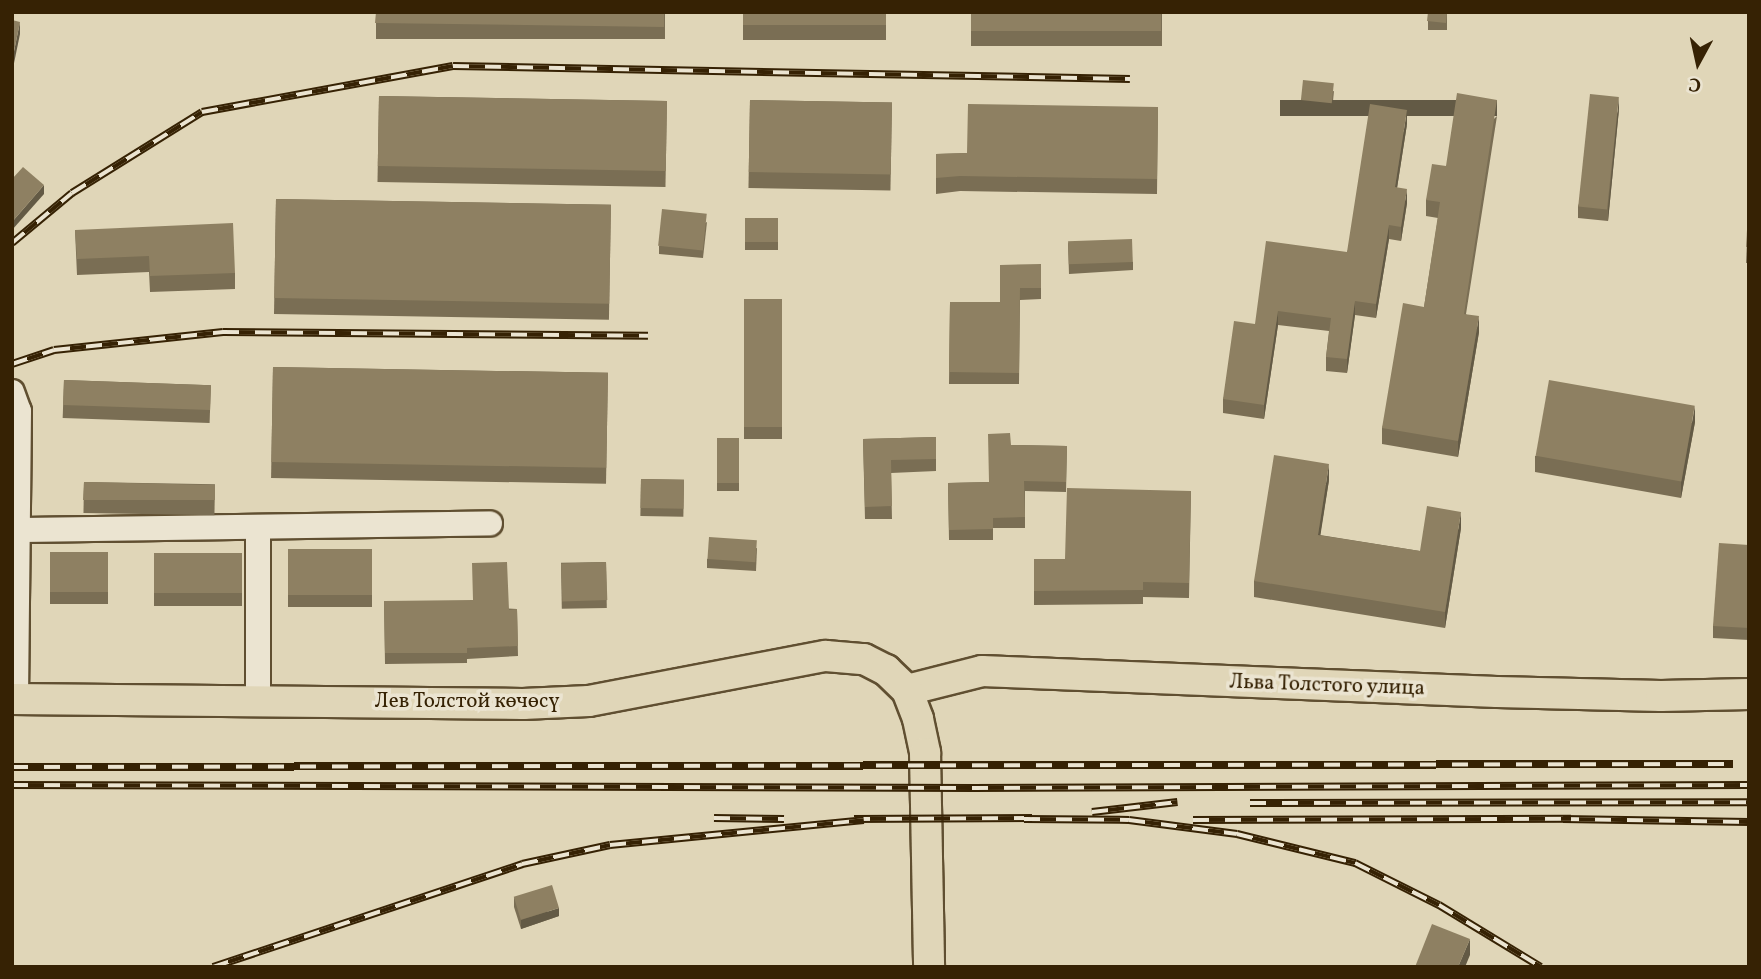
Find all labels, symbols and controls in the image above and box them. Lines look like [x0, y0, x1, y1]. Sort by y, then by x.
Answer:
north arrow [1663, 28, 1733, 98]
text: С [1687, 70, 1703, 98]
street label: Льва Толстого улица [1228, 670, 1426, 702]
street label: Лев Толстой көчөсү [374, 689, 560, 715]

